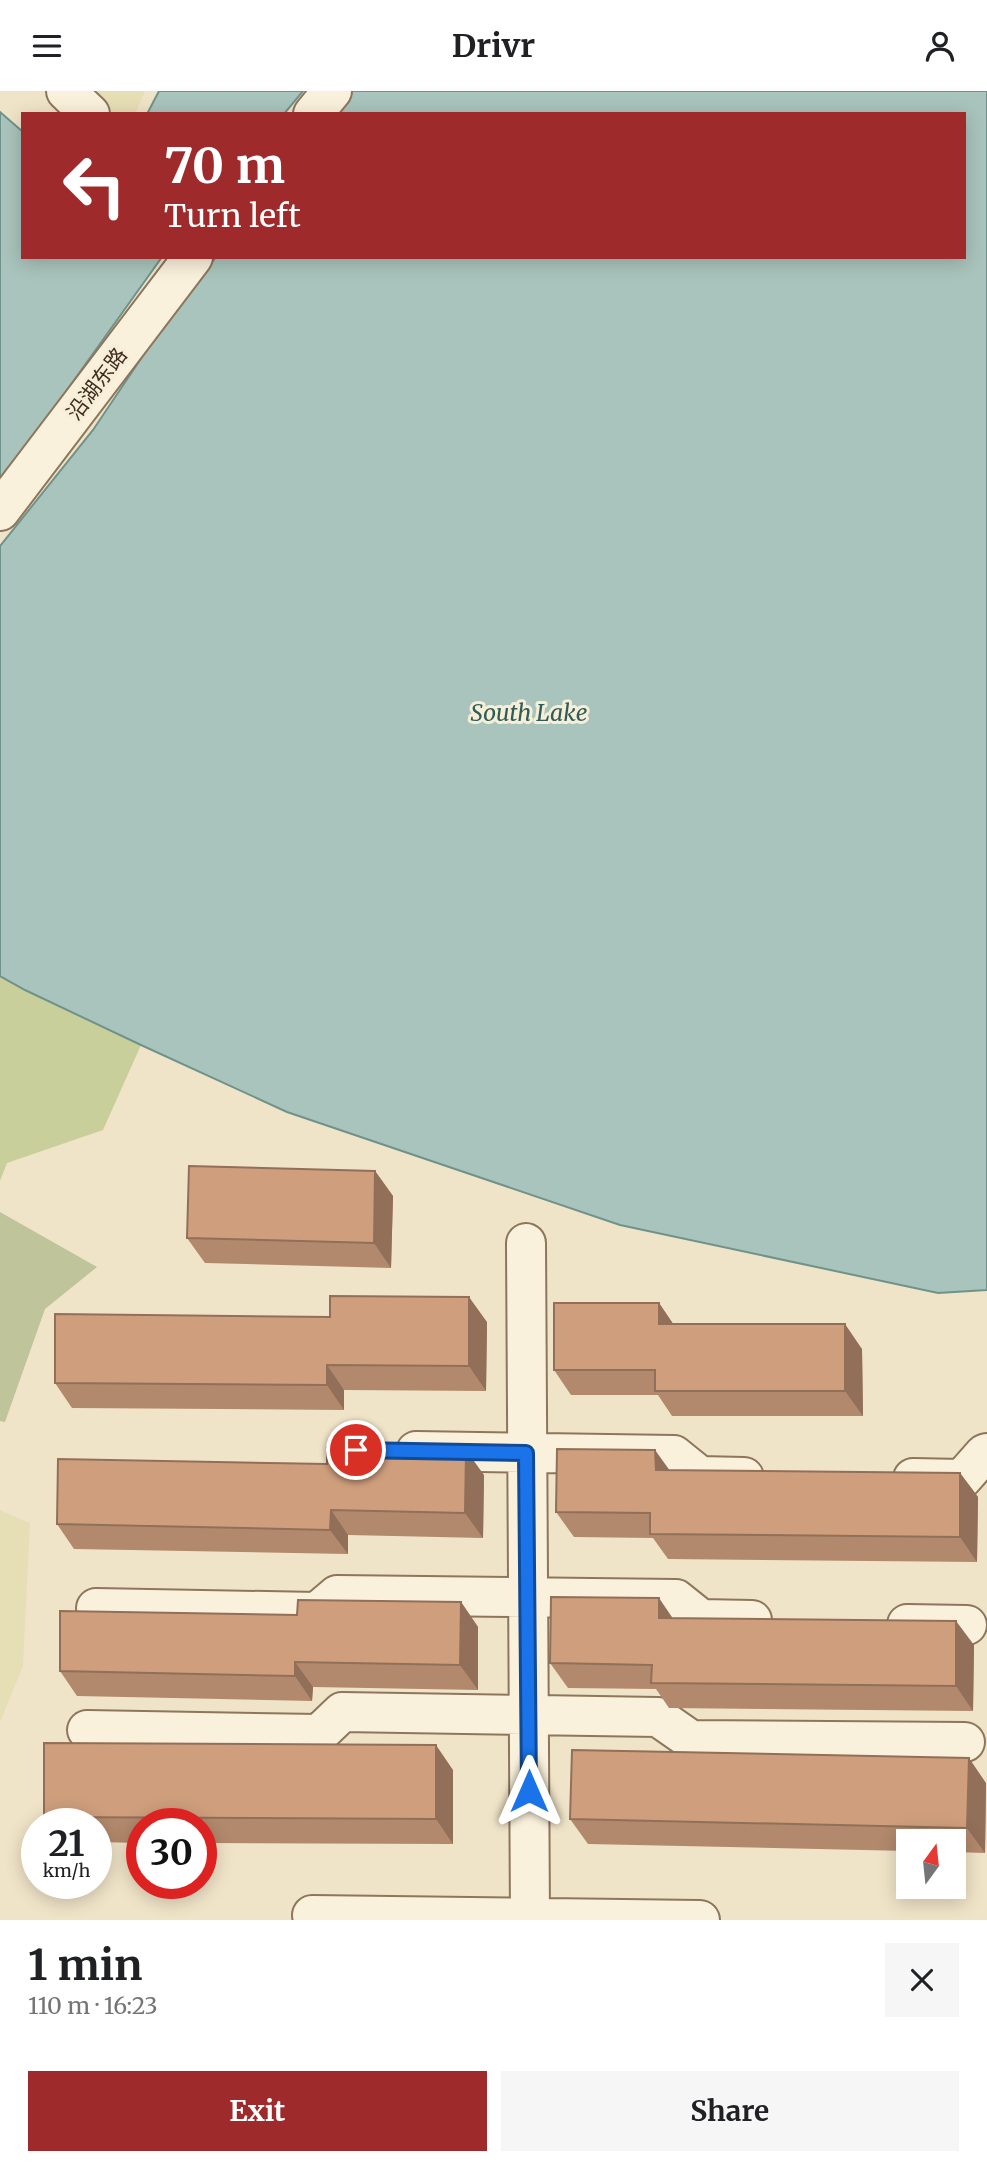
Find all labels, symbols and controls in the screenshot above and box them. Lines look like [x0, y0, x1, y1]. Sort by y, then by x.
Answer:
text: Drivr [452, 26, 535, 66]
icon: menu [28, 27, 66, 65]
icon: person [921, 27, 959, 65]
text: 70 m [164, 135, 285, 196]
icon: left [49, 140, 140, 231]
text: Turn left [164, 196, 301, 236]
street label: 沿湖东路 [61, 342, 133, 425]
water label: South Lake [471, 698, 587, 727]
pin [326, 1420, 386, 1480]
icon: arrive [337, 1431, 375, 1469]
position arrow [492, 1754, 566, 1828]
speed limit sign: 30 [126, 1808, 217, 1899]
text: 21 [49, 1822, 84, 1866]
north arrow [896, 1829, 966, 1899]
map controls [896, 1829, 966, 1899]
text: km/h [43, 1859, 90, 1882]
text: 1 min [28, 1939, 142, 1991]
button: close [885, 1943, 959, 2017]
text: 110 m · 16:23 [28, 1991, 158, 2020]
button: Exit [28, 2071, 487, 2151]
button: Share [501, 2071, 959, 2151]

